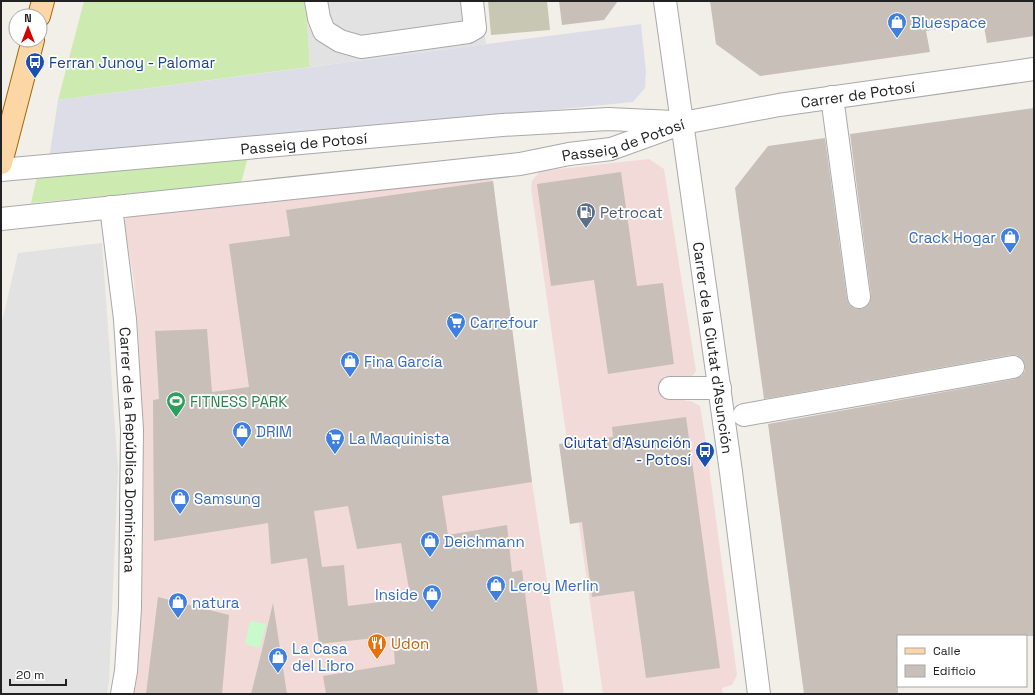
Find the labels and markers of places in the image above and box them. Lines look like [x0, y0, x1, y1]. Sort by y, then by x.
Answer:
shop icon: Bluespace [886, 11, 908, 39]
place label: Bluespace [911, 13, 987, 32]
bus stop icon: Ferran Junoy - Palomar [24, 51, 46, 79]
place label: Ferran Junoy - Palomar [49, 53, 216, 72]
fuel station icon: Petrocat [575, 201, 597, 229]
place label: Petrocat [600, 203, 663, 222]
shop icon: Crack Hogar [999, 226, 1021, 254]
place label: Crack Hogar [909, 228, 996, 247]
supermarket icon: Carrefour [445, 311, 467, 339]
place label: Carrefour [470, 313, 539, 332]
shop icon: Fina García [339, 350, 361, 378]
place label: Fina García [364, 352, 443, 371]
sports icon: FITNESS PARK [165, 390, 187, 418]
place label: FITNESS PARK [190, 392, 287, 411]
shop icon: DRIM [231, 420, 253, 448]
place label: DRIM [256, 422, 292, 441]
supermarket icon: La Maquinista [324, 427, 346, 455]
place label: La Maquinista [349, 429, 450, 448]
place label: Ciutat d'Asunción - Potosí [564, 433, 691, 469]
bus stop icon: Ciutat d'Asunción - Potosí [694, 440, 716, 468]
shop icon: Samsung [169, 487, 191, 515]
place label: Samsung [194, 489, 261, 508]
shop icon: Deichmann [419, 530, 441, 558]
place label: Deichmann [444, 532, 525, 551]
shop icon: Leroy Merlin [485, 574, 507, 602]
place label: Leroy Merlin [510, 576, 599, 595]
shop icon: Inside [421, 583, 443, 611]
place label: Inside [375, 585, 418, 604]
shop icon: natura [167, 591, 189, 619]
place label: natura [192, 593, 240, 612]
restaurant icon: Udon [366, 632, 388, 660]
place label: Udon [391, 634, 429, 653]
place label: La Casa del Libro [292, 639, 354, 675]
shop icon: La Casa del Libro [267, 646, 289, 674]

